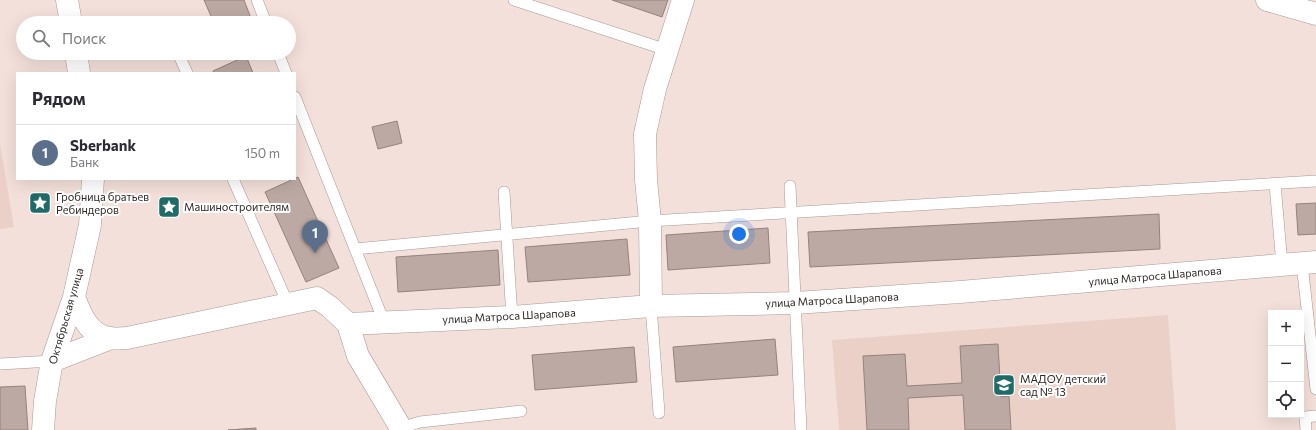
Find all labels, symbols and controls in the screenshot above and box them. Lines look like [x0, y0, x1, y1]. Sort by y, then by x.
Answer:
search box [16, 16, 296, 60]
icon: search [30, 27, 52, 49]
text: Поиск [62, 29, 106, 47]
text: Рядом [32, 88, 86, 109]
text: Sberbank [70, 136, 136, 154]
text: 1 [42, 145, 48, 161]
text: 150 m [245, 145, 280, 161]
text: Банк [70, 154, 99, 170]
place icon: Гробница братьев Ребиндеров [27, 190, 53, 216]
place label: Гробница братьев Ребиндеров [56, 190, 149, 216]
place icon: Машиностроителям [156, 194, 182, 220]
place label: Машиностроителям [184, 200, 289, 213]
pin: 1 [302, 220, 328, 253]
your location [729, 224, 749, 244]
street label: улица Матроса Шарапова [1088, 263, 1222, 288]
street label: Октябрьская улица [46, 266, 85, 366]
street label: улица Матроса Шарапова [765, 290, 899, 309]
street label: улица Матроса Шарапова [442, 306, 576, 325]
map controls [1268, 310, 1304, 418]
button: + [1268, 310, 1304, 346]
button: − [1268, 346, 1304, 382]
school or university icon: МАДОУ детский сад № 13 [991, 372, 1017, 398]
place label: МАДОУ детский сад № 13 [1020, 372, 1106, 398]
button: locate [1268, 382, 1304, 418]

